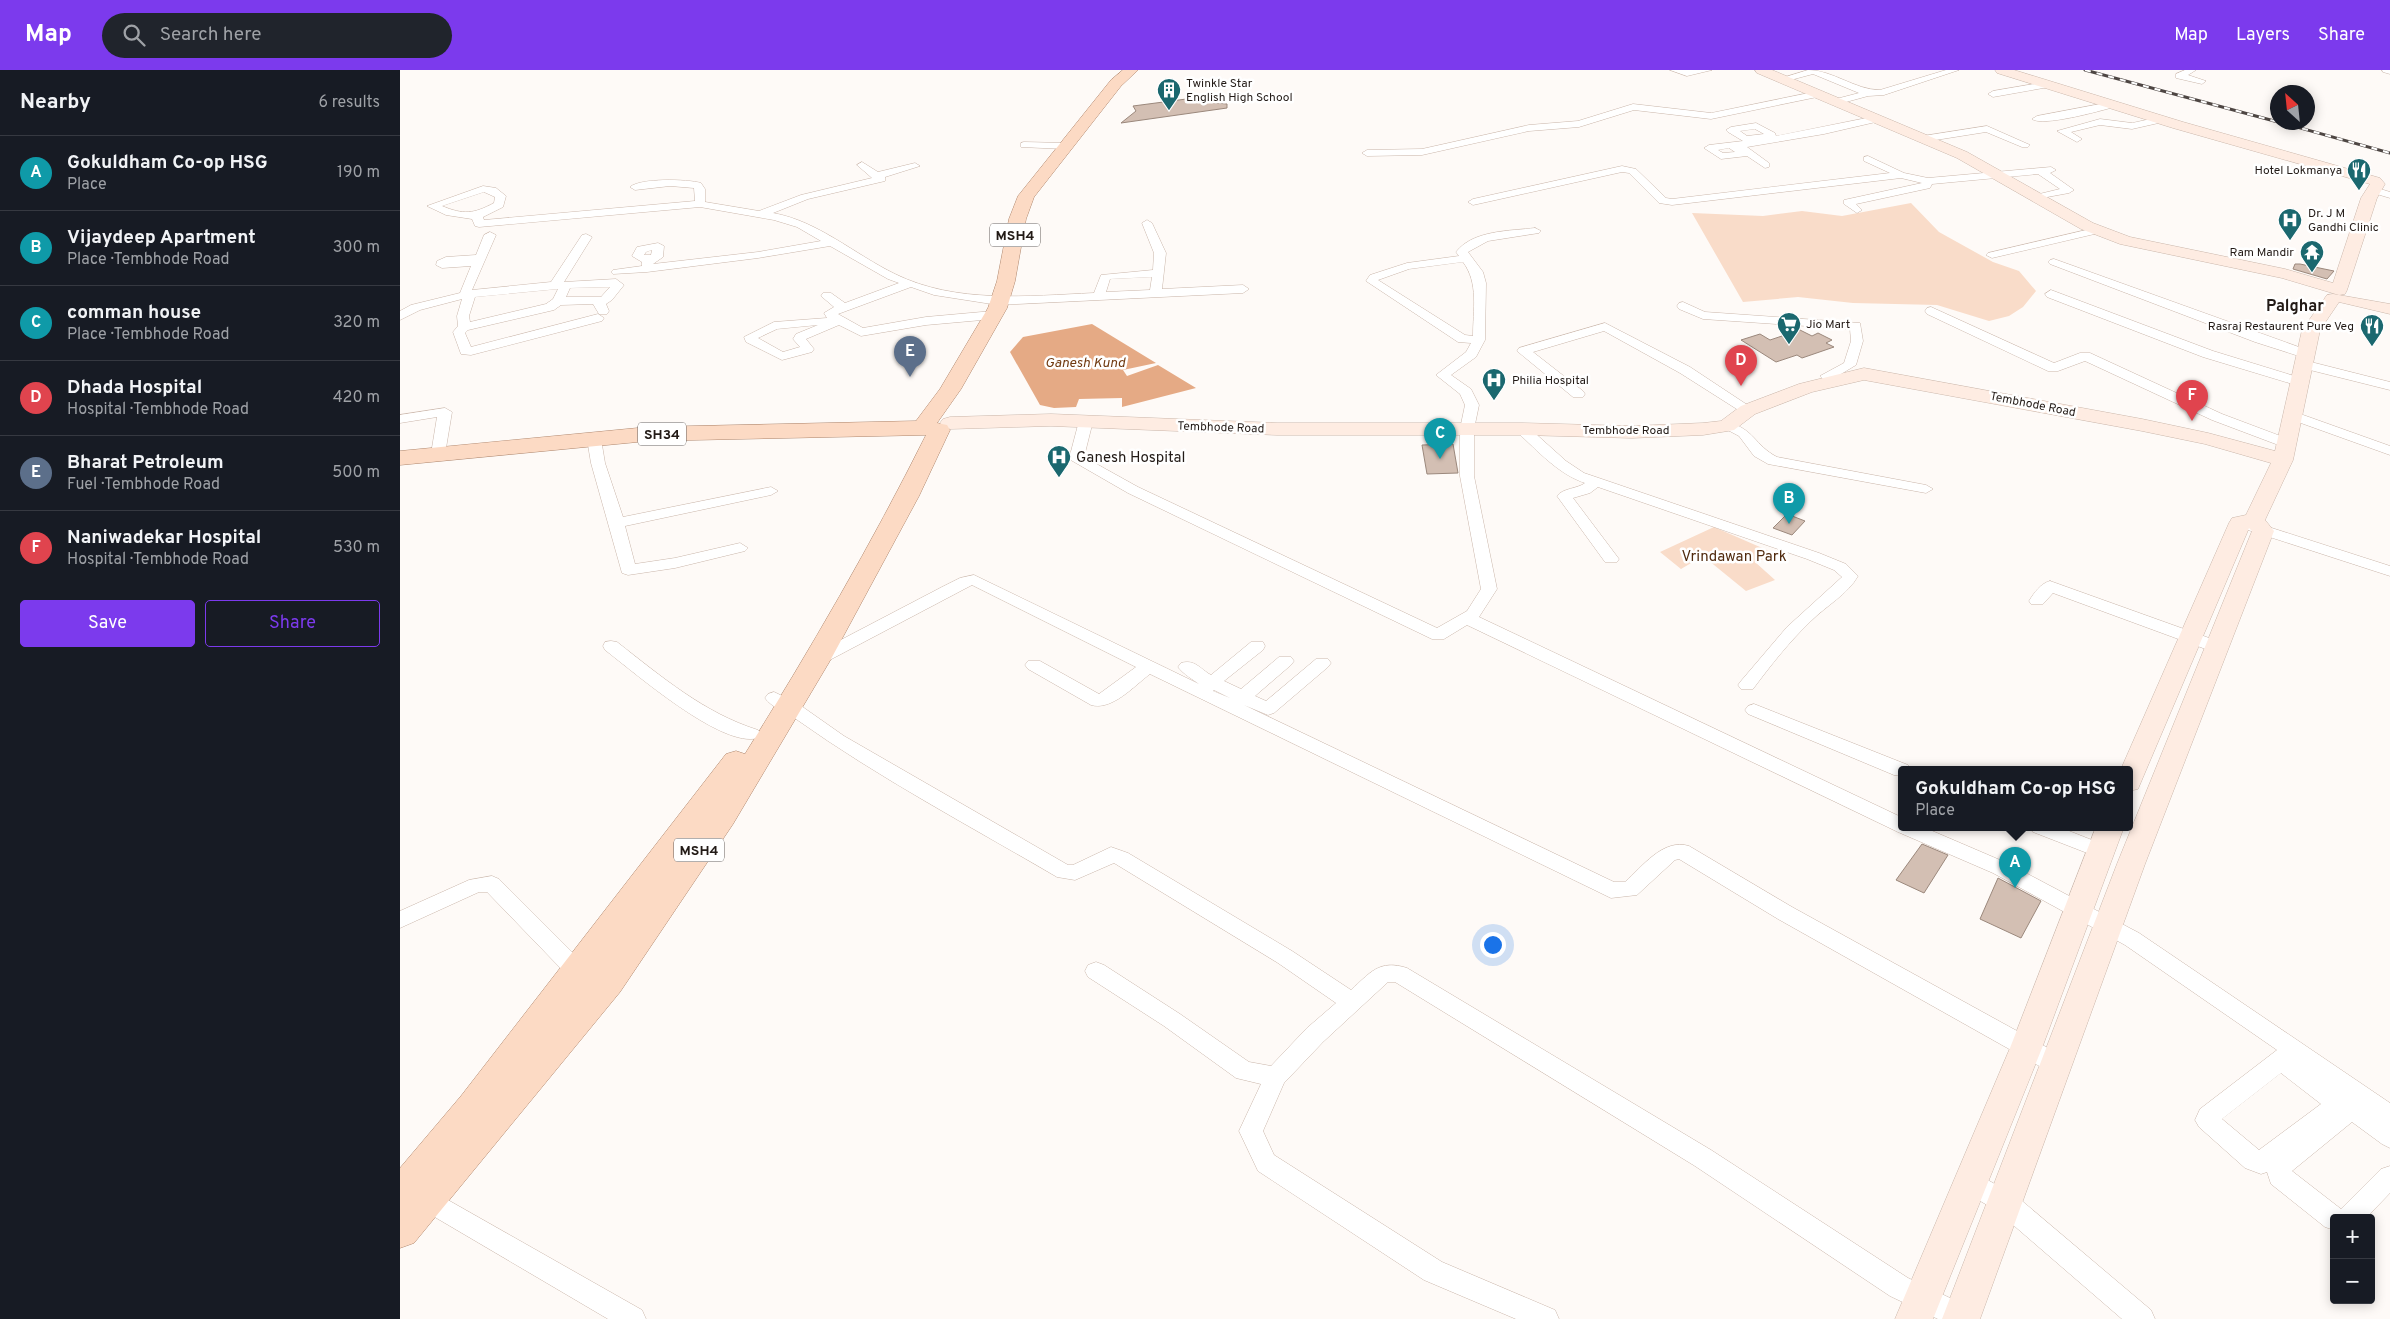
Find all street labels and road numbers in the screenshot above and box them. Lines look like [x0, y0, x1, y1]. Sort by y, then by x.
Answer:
road number: MSH4 [990, 224, 1040, 246]
street label: Tembhode Road [1989, 389, 2077, 421]
street label: Tembhode Road [1177, 418, 1265, 438]
road number: SH34 [638, 422, 686, 446]
street label: Tembhode Road [1582, 423, 1670, 439]
road number: MSH4 [674, 838, 724, 862]

